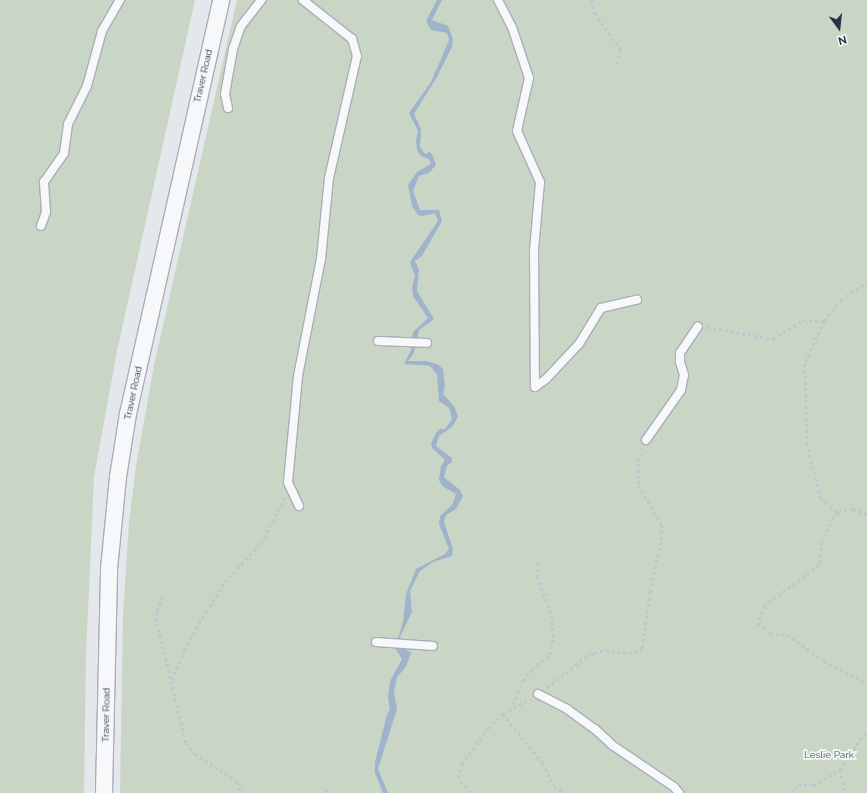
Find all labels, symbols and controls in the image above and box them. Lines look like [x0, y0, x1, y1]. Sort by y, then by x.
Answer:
north arrow [819, 8, 859, 48]
text: N [836, 33, 848, 47]
street label: Traver Road [191, 48, 215, 104]
street label: Traver Road [121, 365, 145, 421]
street label: Traver Road [100, 687, 112, 743]
park label: Leslie Park [804, 749, 854, 761]

